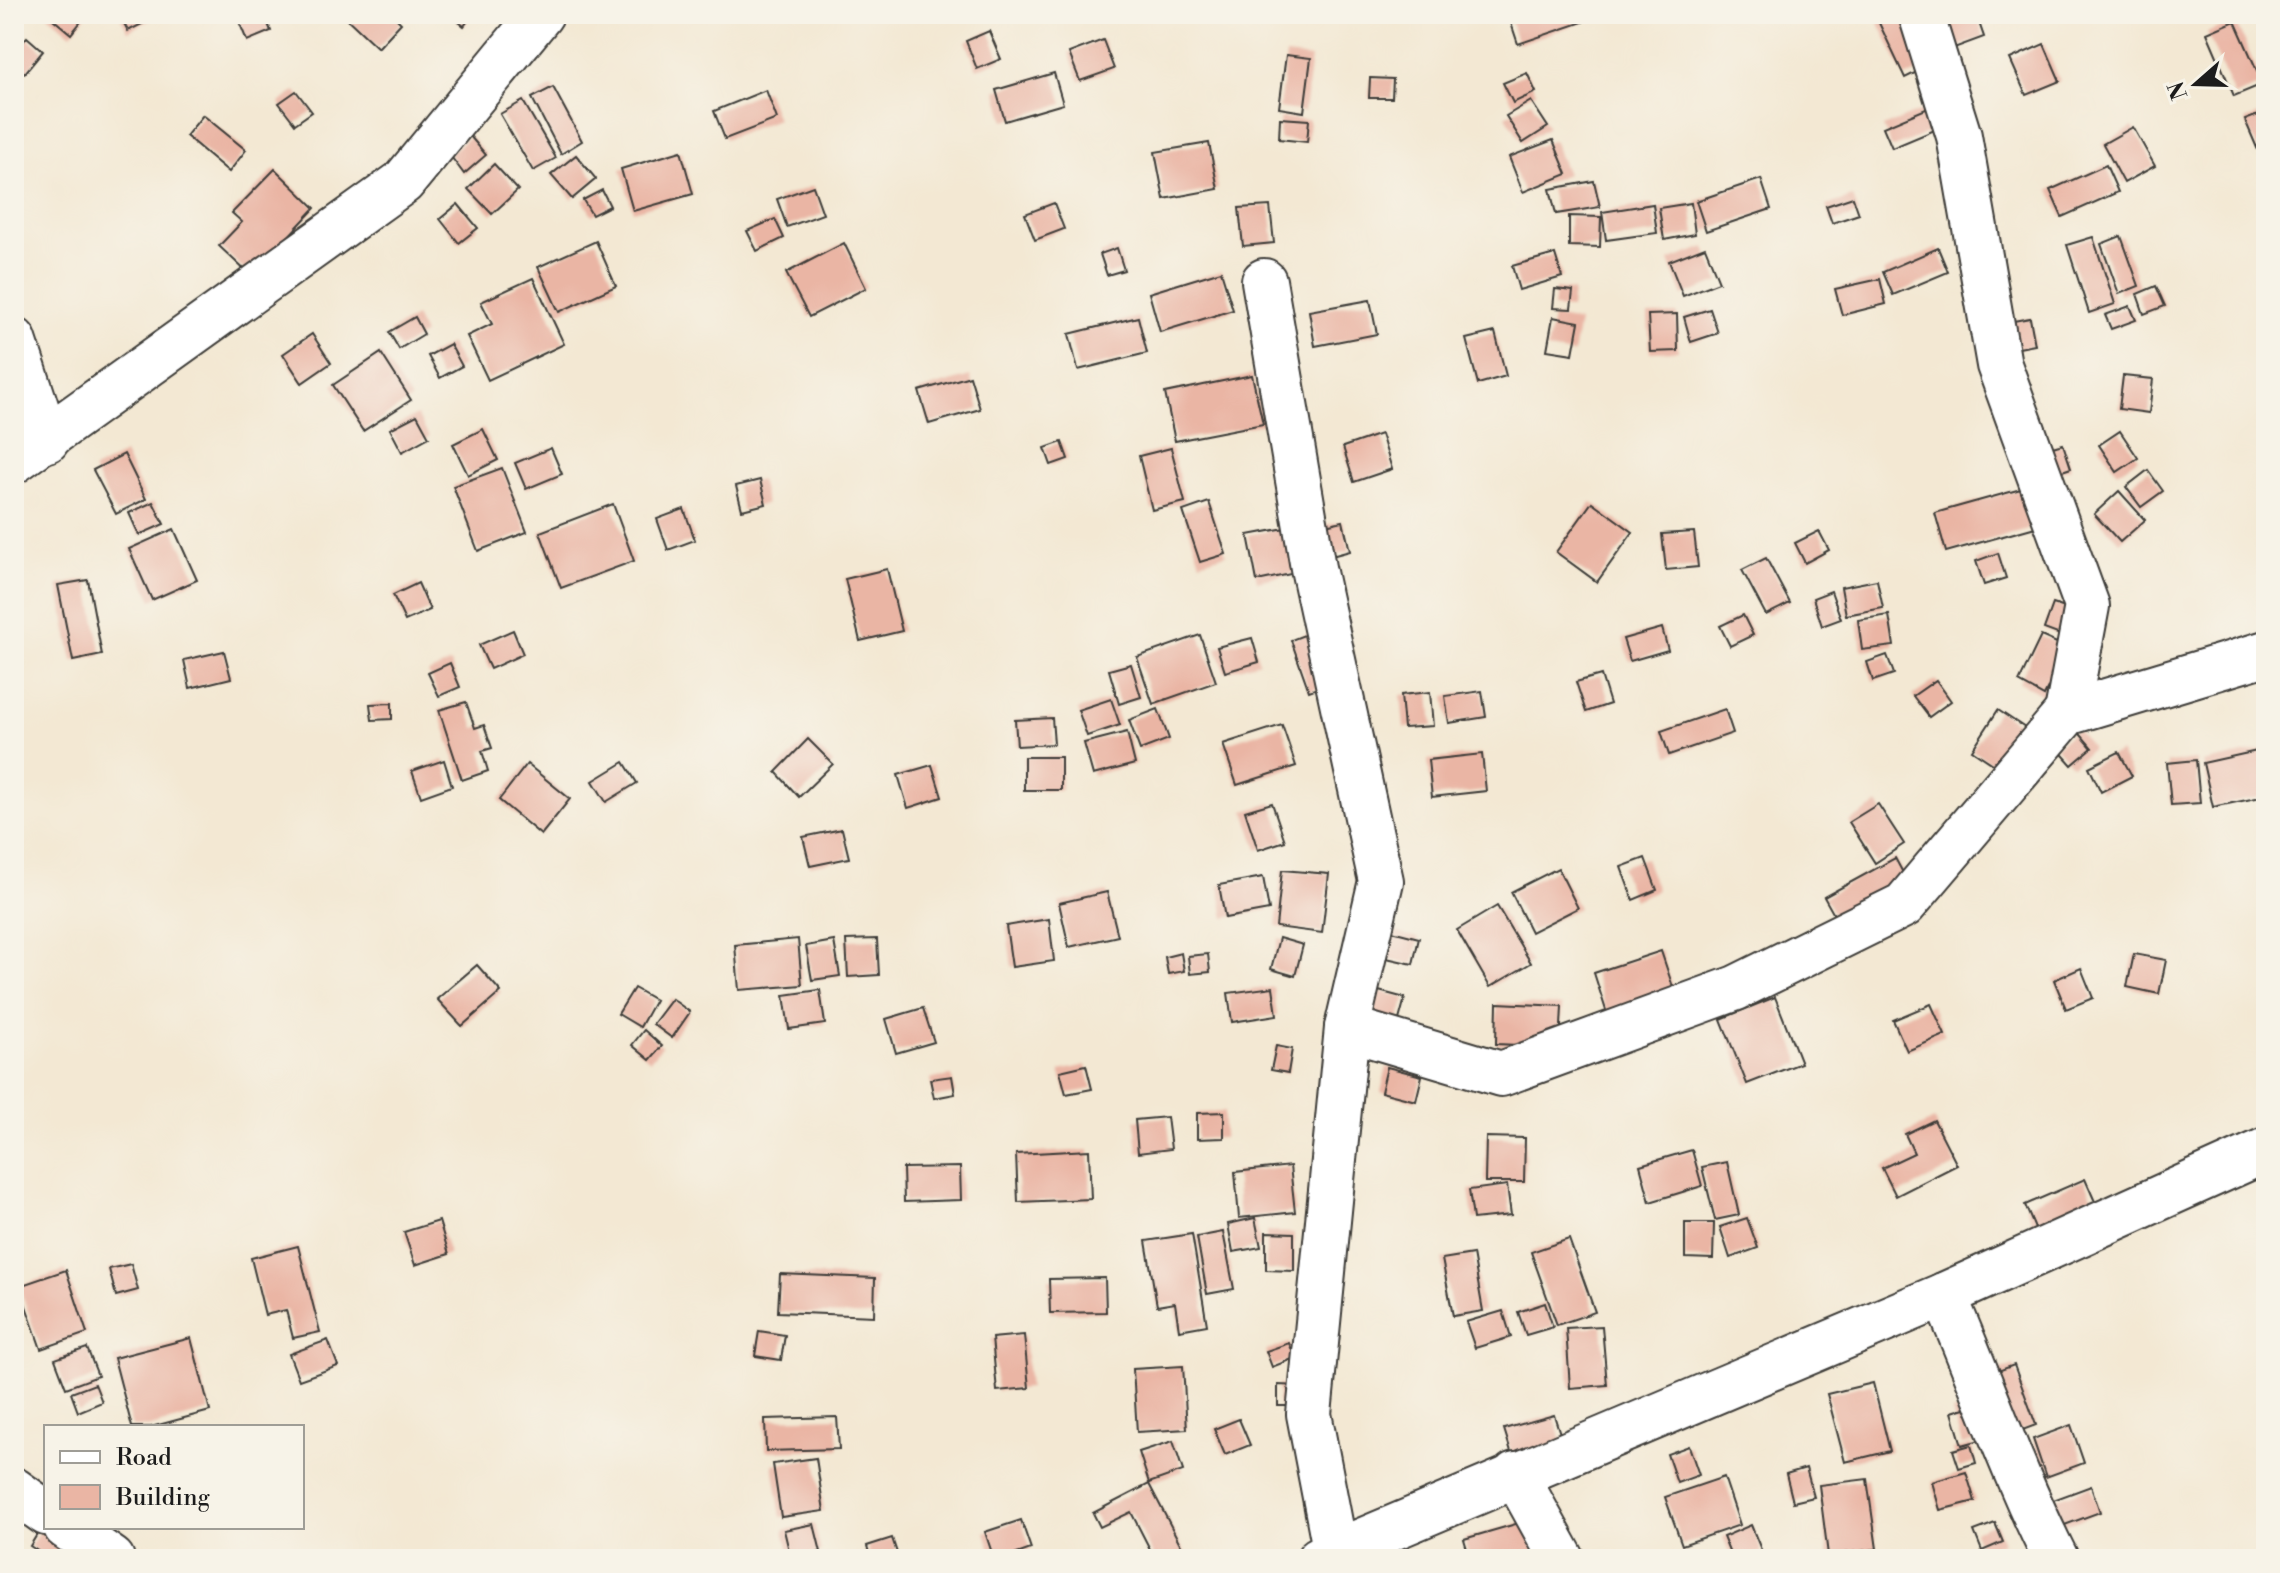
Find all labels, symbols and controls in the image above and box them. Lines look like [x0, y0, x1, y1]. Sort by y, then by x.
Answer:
north arrow [2156, 44, 2236, 124]
text: N [2163, 77, 2194, 103]
legend [44, 1425, 304, 1529]
text: Road [116, 1443, 172, 1473]
text: Building [115, 1483, 210, 1513]

